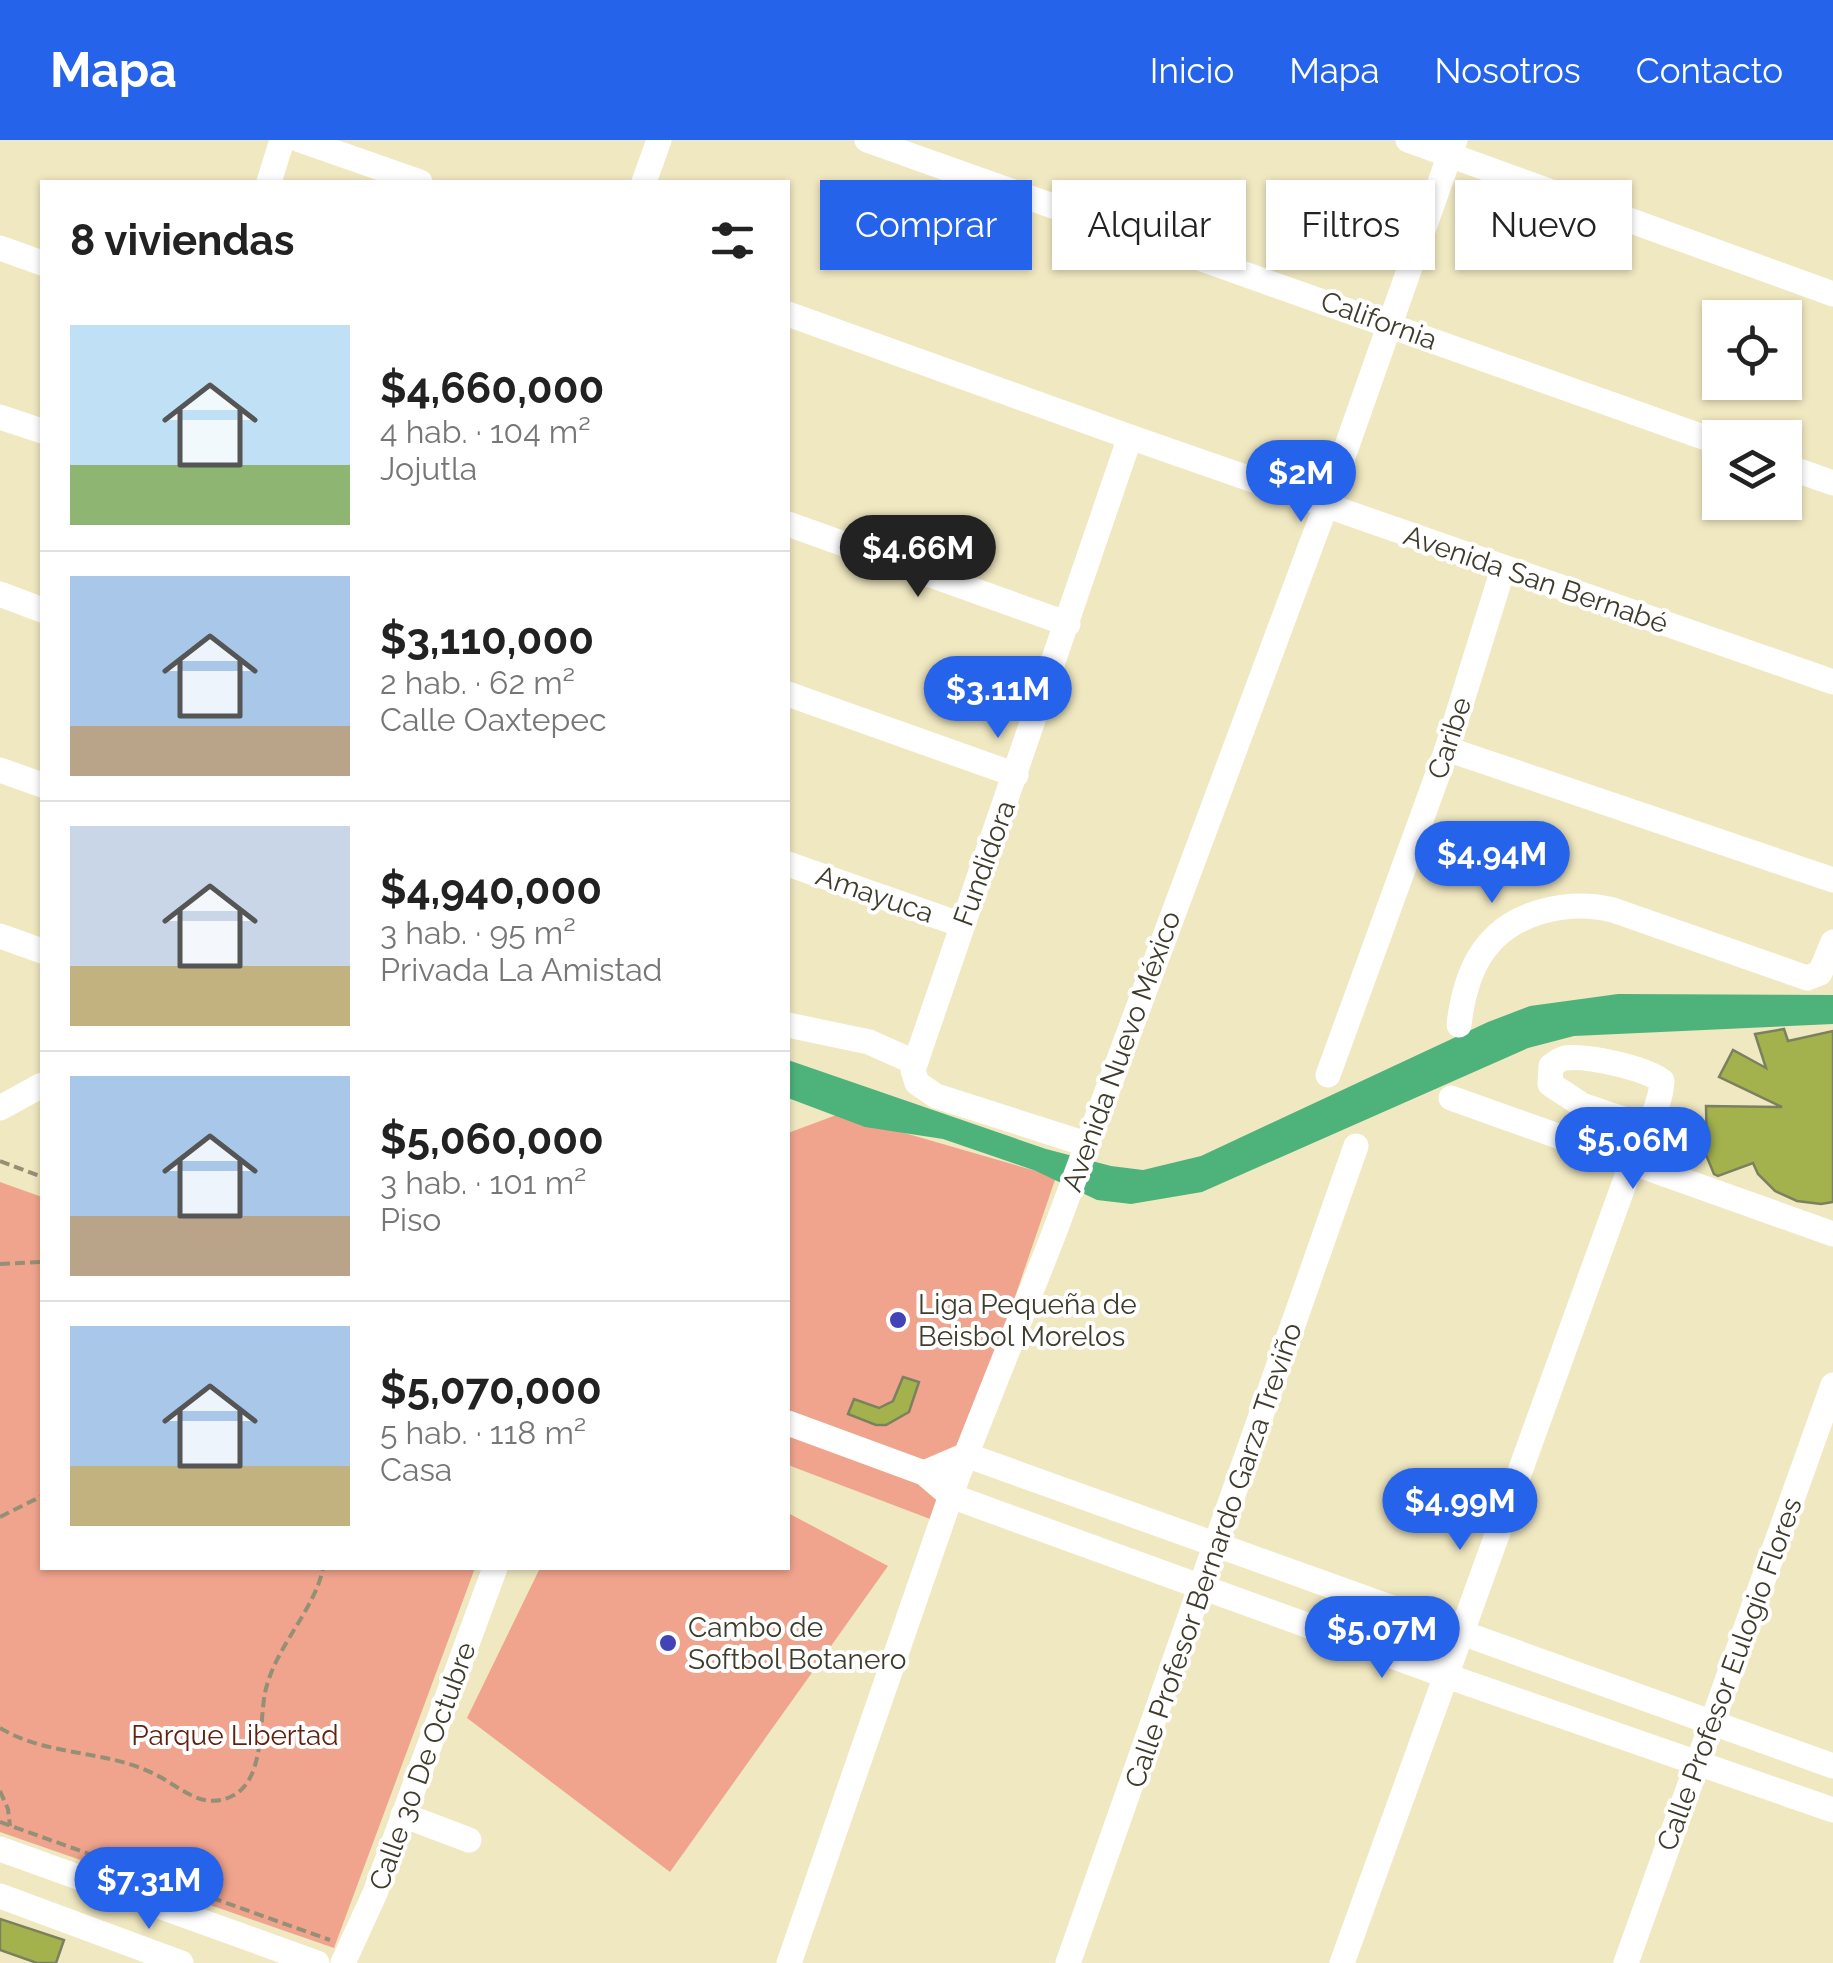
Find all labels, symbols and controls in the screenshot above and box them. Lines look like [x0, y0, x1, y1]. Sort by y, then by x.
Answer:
text: Mapa [50, 42, 177, 98]
text: Inicio [1150, 50, 1234, 91]
text: Mapa [1289, 50, 1379, 91]
text: Nosotros [1434, 50, 1581, 91]
text: Contacto [1636, 50, 1783, 91]
chip: Comprar [820, 180, 1032, 270]
chip: Alquilar [1052, 180, 1246, 270]
chip: Filtros [1266, 180, 1435, 270]
chip: Nuevo [1455, 180, 1632, 270]
icon: filters [705, 213, 760, 268]
text: 8 viviendas [70, 216, 294, 265]
street label: California [1316, 284, 1441, 357]
map controls [1702, 300, 1802, 520]
button: locate [1702, 300, 1802, 400]
text: $4,660,000 [380, 364, 604, 413]
icon: home [150, 365, 270, 485]
text: 4 hab. · 104 m² [380, 413, 591, 450]
button: layers [1702, 420, 1802, 520]
pin: $2M [1253, 440, 1349, 525]
text: Jojutla [380, 450, 477, 487]
text: $2M [1268, 454, 1334, 491]
pin: $4.66M [837, 515, 999, 600]
street label: Avenida San Bernabé [1399, 519, 1672, 640]
text: $4.66M [862, 529, 974, 566]
text: $3,110,000 [380, 615, 594, 664]
icon: home [150, 616, 270, 736]
pin: $3.11M [917, 656, 1079, 741]
text: 2 hab. · 62 m² [380, 664, 575, 701]
text: $3.11M [946, 670, 1050, 707]
street label: Caribe [1421, 693, 1478, 783]
text: Calle Oaxtepec [380, 701, 607, 738]
street label: Fundidora [947, 796, 1022, 930]
pin: $4.94M [1411, 821, 1573, 906]
text: $4.94M [1437, 835, 1547, 872]
street label: Amayuca [812, 859, 938, 930]
text: $4,940,000 [380, 865, 602, 914]
icon: home [150, 866, 270, 986]
street label: Avenida Nuevo México [1055, 906, 1188, 1196]
text: 3 hab. · 95 m² [380, 914, 576, 951]
text: Privada La Amistad [380, 951, 663, 988]
pin: $5.06M [1552, 1107, 1714, 1192]
text: $5,060,000 [380, 1115, 604, 1164]
icon: home [150, 1116, 270, 1236]
text: $5.06M [1577, 1121, 1689, 1158]
text: 3 hab. · 101 m² [380, 1164, 586, 1201]
text: Piso [380, 1201, 441, 1238]
place label: Liga Pequeña de Beisbol Morelos [918, 1288, 1137, 1353]
marker: Liga Pequeña de Beisbol Morelos [887, 1309, 909, 1331]
street label: Calle Profesor Bernardo Garza Treviño [1118, 1318, 1309, 1792]
text: $5,070,000 [380, 1365, 602, 1414]
icon: home [150, 1366, 270, 1486]
text: 5 hab. · 118 m² [380, 1414, 586, 1451]
text: Casa [380, 1451, 452, 1488]
pin: $4.99M [1379, 1468, 1541, 1553]
text: $4.99M [1404, 1482, 1516, 1519]
street label: Calle Profesor Eulogio Flores [1650, 1493, 1809, 1855]
pin: $5.07M [1301, 1596, 1463, 1681]
text: $5.07M [1327, 1610, 1437, 1647]
place label: Cambo de Softbol Botanero [688, 1611, 906, 1676]
marker: Cambo de Softbol Botanero [657, 1632, 679, 1654]
street label: Calle 30 De Octubre [362, 1638, 483, 1895]
park label: Parque Libertad [131, 1719, 339, 1752]
pin: $7.31M [68, 1847, 230, 1932]
text: $7.31M [96, 1861, 202, 1898]

